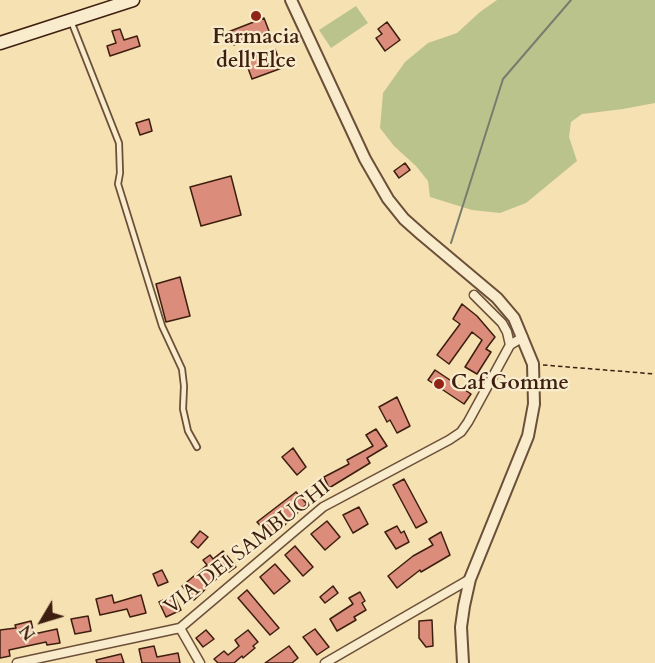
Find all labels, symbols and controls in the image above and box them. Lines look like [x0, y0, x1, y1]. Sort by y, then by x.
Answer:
marker: Farmacia dell'Elce [249, 9, 263, 23]
place label: Farmacia dell'Elce [212, 25, 300, 75]
place label: Caf Gomme [451, 371, 569, 397]
marker: Caf Gomme [432, 377, 446, 391]
street label: VIA DEI SAMBUCHI [160, 475, 336, 621]
north arrow [12, 591, 72, 651]
text: N [15, 620, 41, 644]

